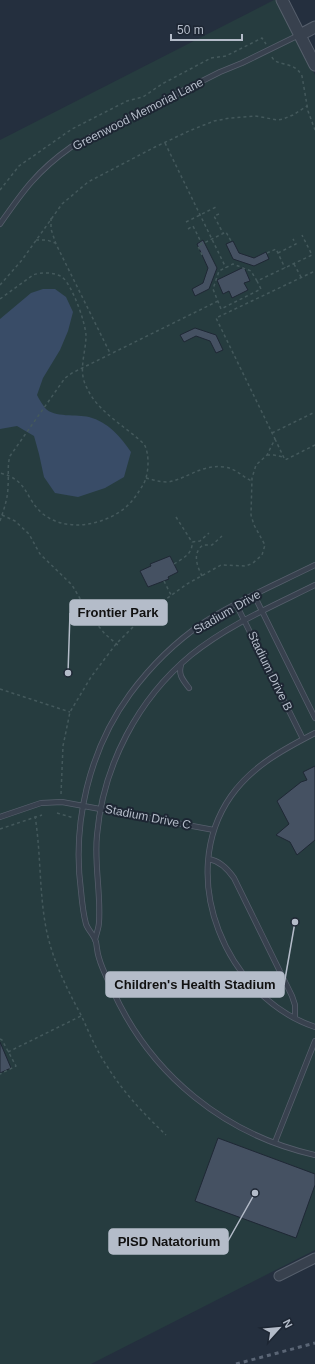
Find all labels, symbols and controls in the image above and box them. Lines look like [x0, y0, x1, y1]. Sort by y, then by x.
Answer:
scale bar [171, 16, 242, 42]
text: 50 m [177, 23, 204, 37]
street label: Greenwood Memorial Lane [70, 75, 206, 153]
street label: Stadium Drive [191, 587, 263, 637]
callout: Frontier Park [70, 600, 167, 625]
text: Frontier Park [78, 605, 159, 620]
street label: Stadium Drive B [245, 629, 295, 713]
street label: Stadium Drive C [104, 802, 193, 832]
callout: Children's Health Stadium [106, 972, 284, 997]
text: Children's Health Stadium [114, 977, 276, 992]
callout: PISD Natatorium [109, 1229, 228, 1254]
text: PISD Natatorium [118, 1234, 220, 1249]
north arrow [259, 1308, 299, 1348]
text: N [281, 1317, 295, 1330]

